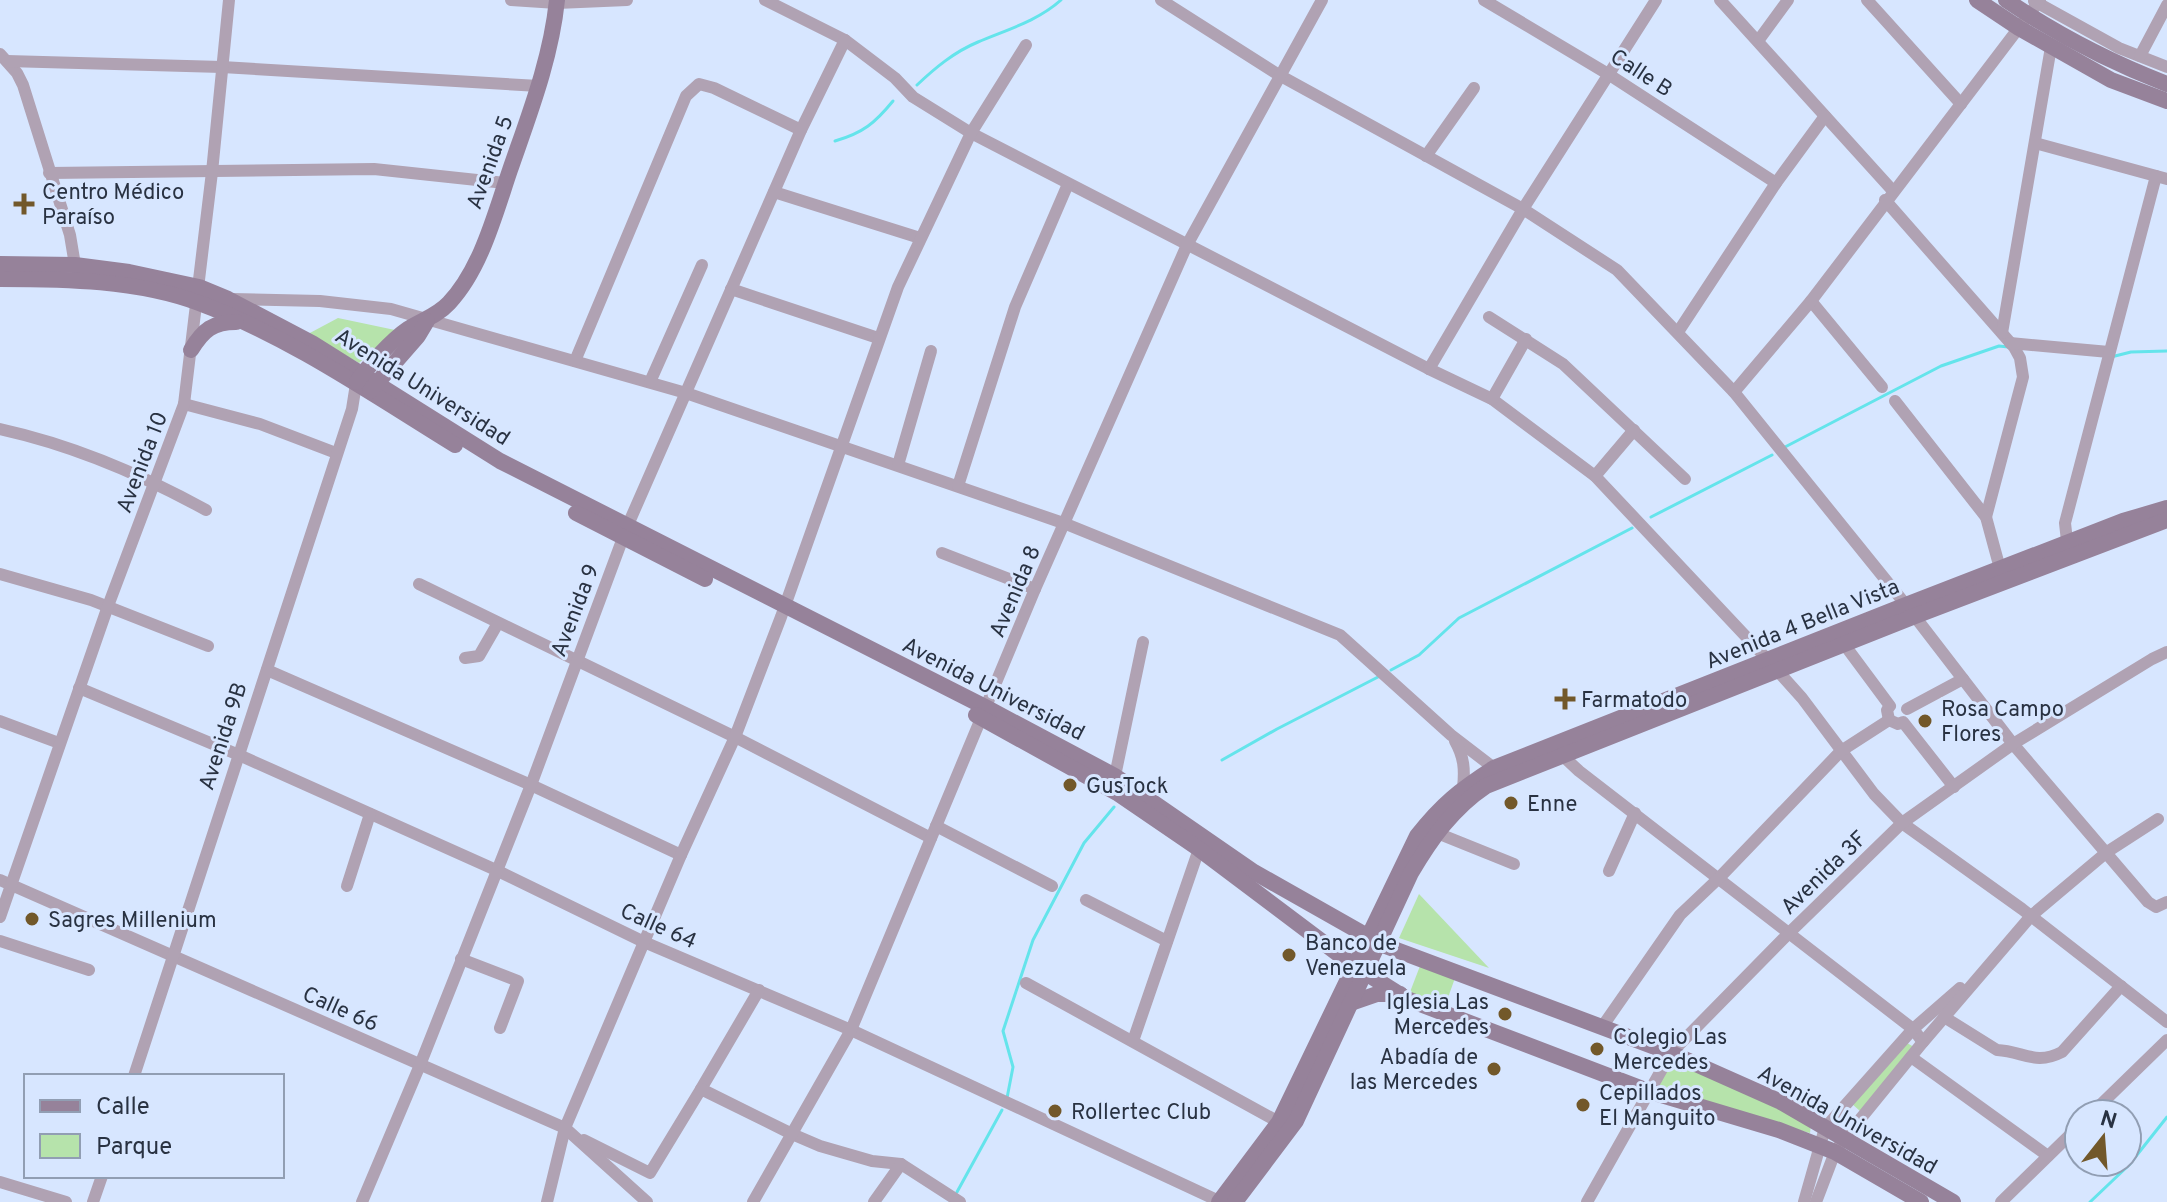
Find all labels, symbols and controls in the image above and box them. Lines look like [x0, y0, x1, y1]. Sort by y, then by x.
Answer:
street label: Calle B [1604, 44, 1677, 104]
street label: Avenida 5 [462, 112, 521, 213]
place label: Centro Médico Paraíso [42, 180, 184, 232]
marker: Centro Médico Paraíso [13, 193, 35, 215]
street label: Avenida Universidad [329, 323, 514, 453]
street label: Avenida 10 [112, 408, 175, 517]
street label: Avenida 8 [985, 542, 1048, 642]
street label: Avenida 9 [546, 561, 606, 661]
street label: Avenida 4 Bella Vista [1702, 574, 1904, 677]
street label: Avenida Universidad [897, 632, 1089, 748]
street label: Avenida 9B [194, 679, 254, 794]
place label: Farmatodo [1581, 688, 1687, 715]
marker: Farmatodo [1556, 690, 1574, 708]
place label: Rosa Campo Flores [1941, 697, 2064, 749]
marker: Rosa Campo Flores [1916, 712, 1934, 730]
place label: GusTock [1086, 774, 1168, 801]
marker: GusTock [1061, 776, 1079, 794]
place label: Enne [1527, 792, 1577, 819]
marker: Enne [1502, 794, 1520, 812]
street label: Avenida 3F [1776, 826, 1874, 922]
street label: Calle 64 [615, 898, 701, 956]
place label: Sagres Millenium [48, 908, 217, 935]
marker: Sagres Millenium [23, 910, 41, 928]
place label: Banco de Venezuela [1305, 931, 1406, 983]
marker: Banco de Venezuela [1280, 946, 1298, 964]
street label: Calle 66 [298, 982, 382, 1039]
place label: Iglesia Las Mercedes [1386, 990, 1489, 1042]
marker: Iglesia Las Mercedes [1496, 1005, 1514, 1023]
place label: Colegio Las Mercedes [1613, 1025, 1727, 1077]
marker: Colegio Las Mercedes [1588, 1040, 1606, 1058]
place label: Abadía de las Mercedes [1350, 1045, 1478, 1097]
marker: Abadía de las Mercedes [1485, 1060, 1503, 1078]
street label: Avenida Universidad [1752, 1061, 1941, 1182]
legend [24, 1074, 284, 1178]
place label: Cepillados El Manguito [1599, 1081, 1715, 1133]
text: Calle [96, 1093, 150, 1123]
marker: Cepillados El Manguito [1574, 1096, 1592, 1114]
north arrow [2063, 1098, 2143, 1178]
place label: Rollertec Club [1071, 1100, 1211, 1127]
marker: Rollertec Club [1046, 1102, 1064, 1120]
text: N [2097, 1106, 2120, 1136]
text: Parque [96, 1133, 172, 1163]

